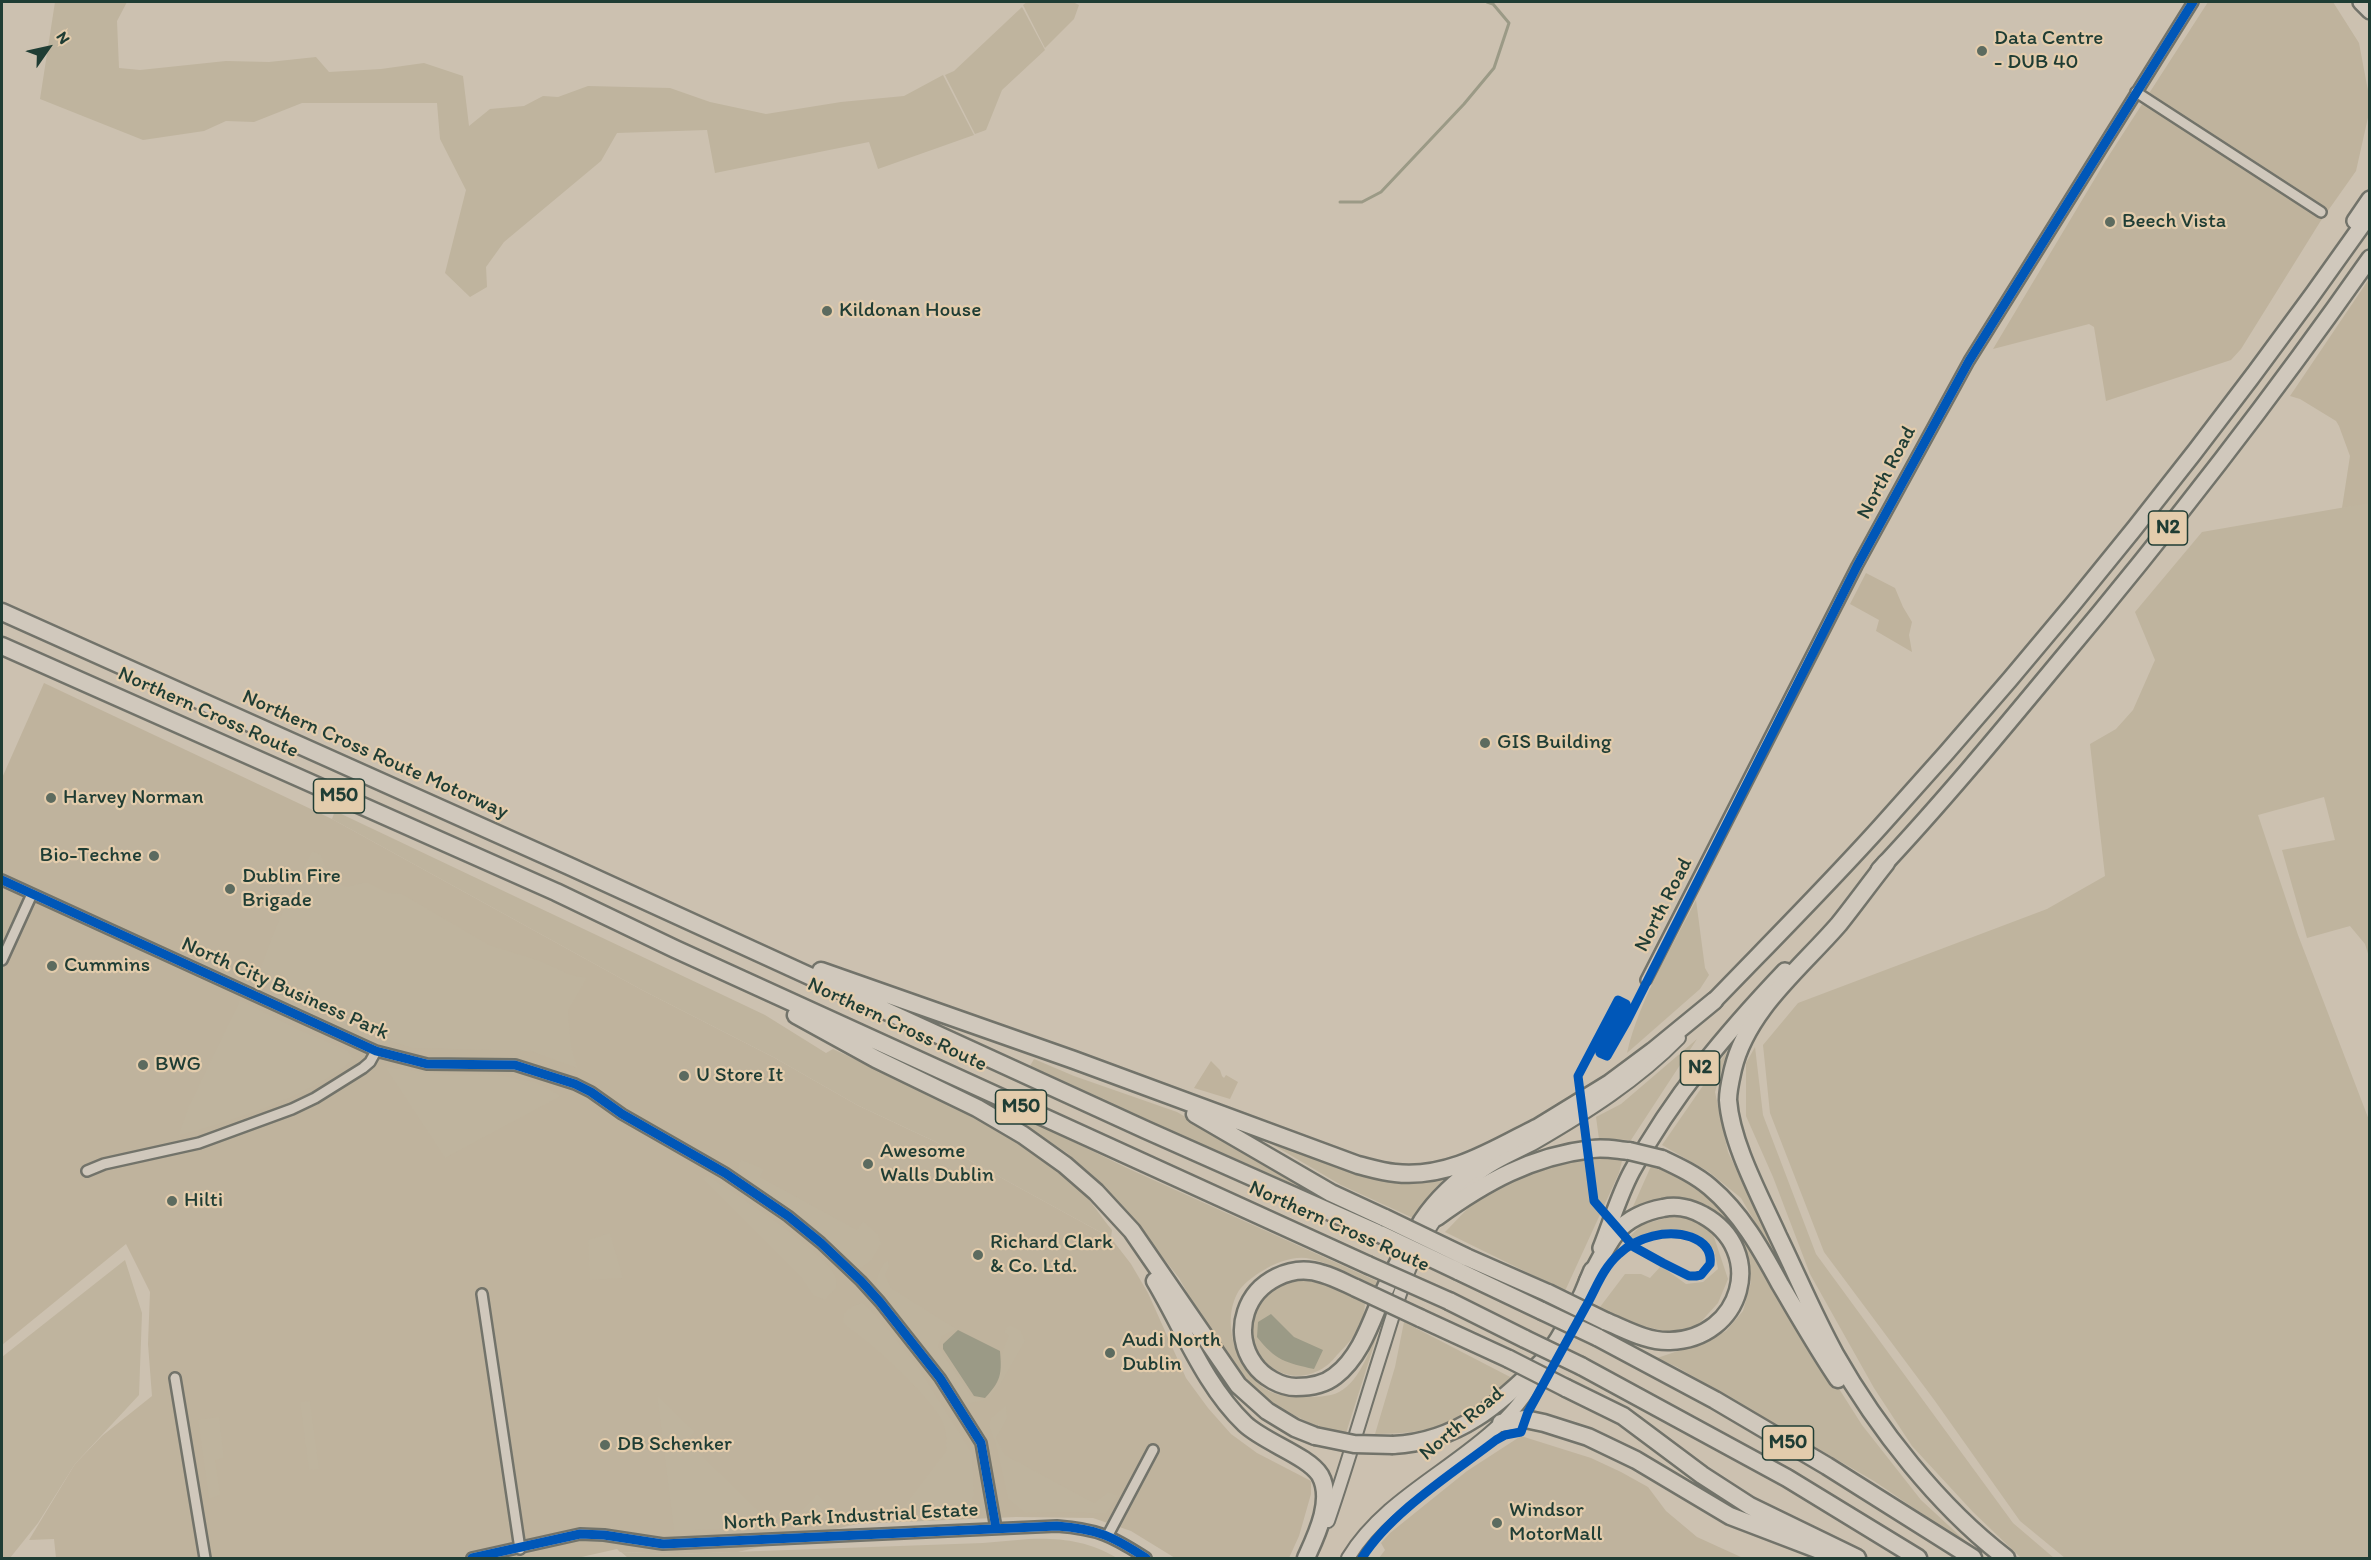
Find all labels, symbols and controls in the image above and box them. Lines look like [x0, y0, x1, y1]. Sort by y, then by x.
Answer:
north arrow [18, 18, 78, 78]
place label: Data Centre - DUB 40 [1994, 26, 2103, 76]
text: N [52, 28, 74, 47]
marker: Data Centre - DUB 40 [1975, 44, 1989, 58]
place label: Beech Vista [2122, 209, 2226, 235]
marker: Beech Vista [2103, 215, 2117, 229]
place label: Kildonan House [839, 298, 981, 324]
marker: Kildonan House [820, 304, 834, 318]
street label: North Road [1852, 422, 1922, 524]
road number: N2 [2148, 511, 2188, 545]
street label: Northern Cross Route [114, 662, 302, 764]
street label: Northern Cross Route Motorway [238, 685, 512, 825]
place label: GIS Building [1497, 730, 1612, 756]
marker: GIS Building [1478, 736, 1492, 750]
road number: M50 [314, 779, 364, 813]
place label: Harvey Norman [63, 785, 204, 811]
marker: Harvey Norman [44, 791, 58, 805]
place label: Bio-Techne [40, 843, 142, 869]
marker: Bio-Techne [147, 849, 161, 863]
street label: North Road [1630, 854, 1698, 956]
place label: Dublin Fire Brigade [242, 864, 341, 914]
marker: Dublin Fire Brigade [223, 882, 237, 896]
street label: North City Business Park [177, 932, 393, 1046]
place label: Cummins [64, 953, 150, 979]
marker: Cummins [45, 959, 59, 973]
street label: Northern Cross Route [803, 972, 991, 1078]
road number: N2 [1680, 1051, 1720, 1085]
place label: BWG [155, 1052, 201, 1078]
marker: BWG [136, 1058, 150, 1072]
place label: U Store It [696, 1063, 783, 1089]
marker: U Store It [677, 1069, 691, 1083]
road number: M50 [996, 1090, 1046, 1124]
place label: Awesome Walls Dublin [880, 1139, 994, 1189]
marker: Awesome Walls Dublin [861, 1157, 875, 1171]
street label: Northern Cross Route [1245, 1176, 1433, 1278]
place label: Hilti [184, 1188, 223, 1214]
marker: Hilti [165, 1194, 179, 1208]
place label: Richard Clark & Co. Ltd. [990, 1230, 1113, 1280]
marker: Richard Clark & Co. Ltd. [971, 1248, 985, 1262]
place label: Audi North Dublin [1122, 1328, 1221, 1378]
marker: Audi North Dublin [1103, 1346, 1117, 1360]
street label: North Road [1415, 1381, 1509, 1467]
road number: M50 [1762, 1426, 1814, 1460]
place label: DB Schenker [617, 1432, 732, 1458]
marker: DB Schenker [598, 1438, 612, 1452]
street label: North Park Industrial Estate [723, 1498, 979, 1536]
place label: Windsor MotorMall [1509, 1498, 1602, 1548]
marker: Windsor MotorMall [1490, 1516, 1504, 1530]

